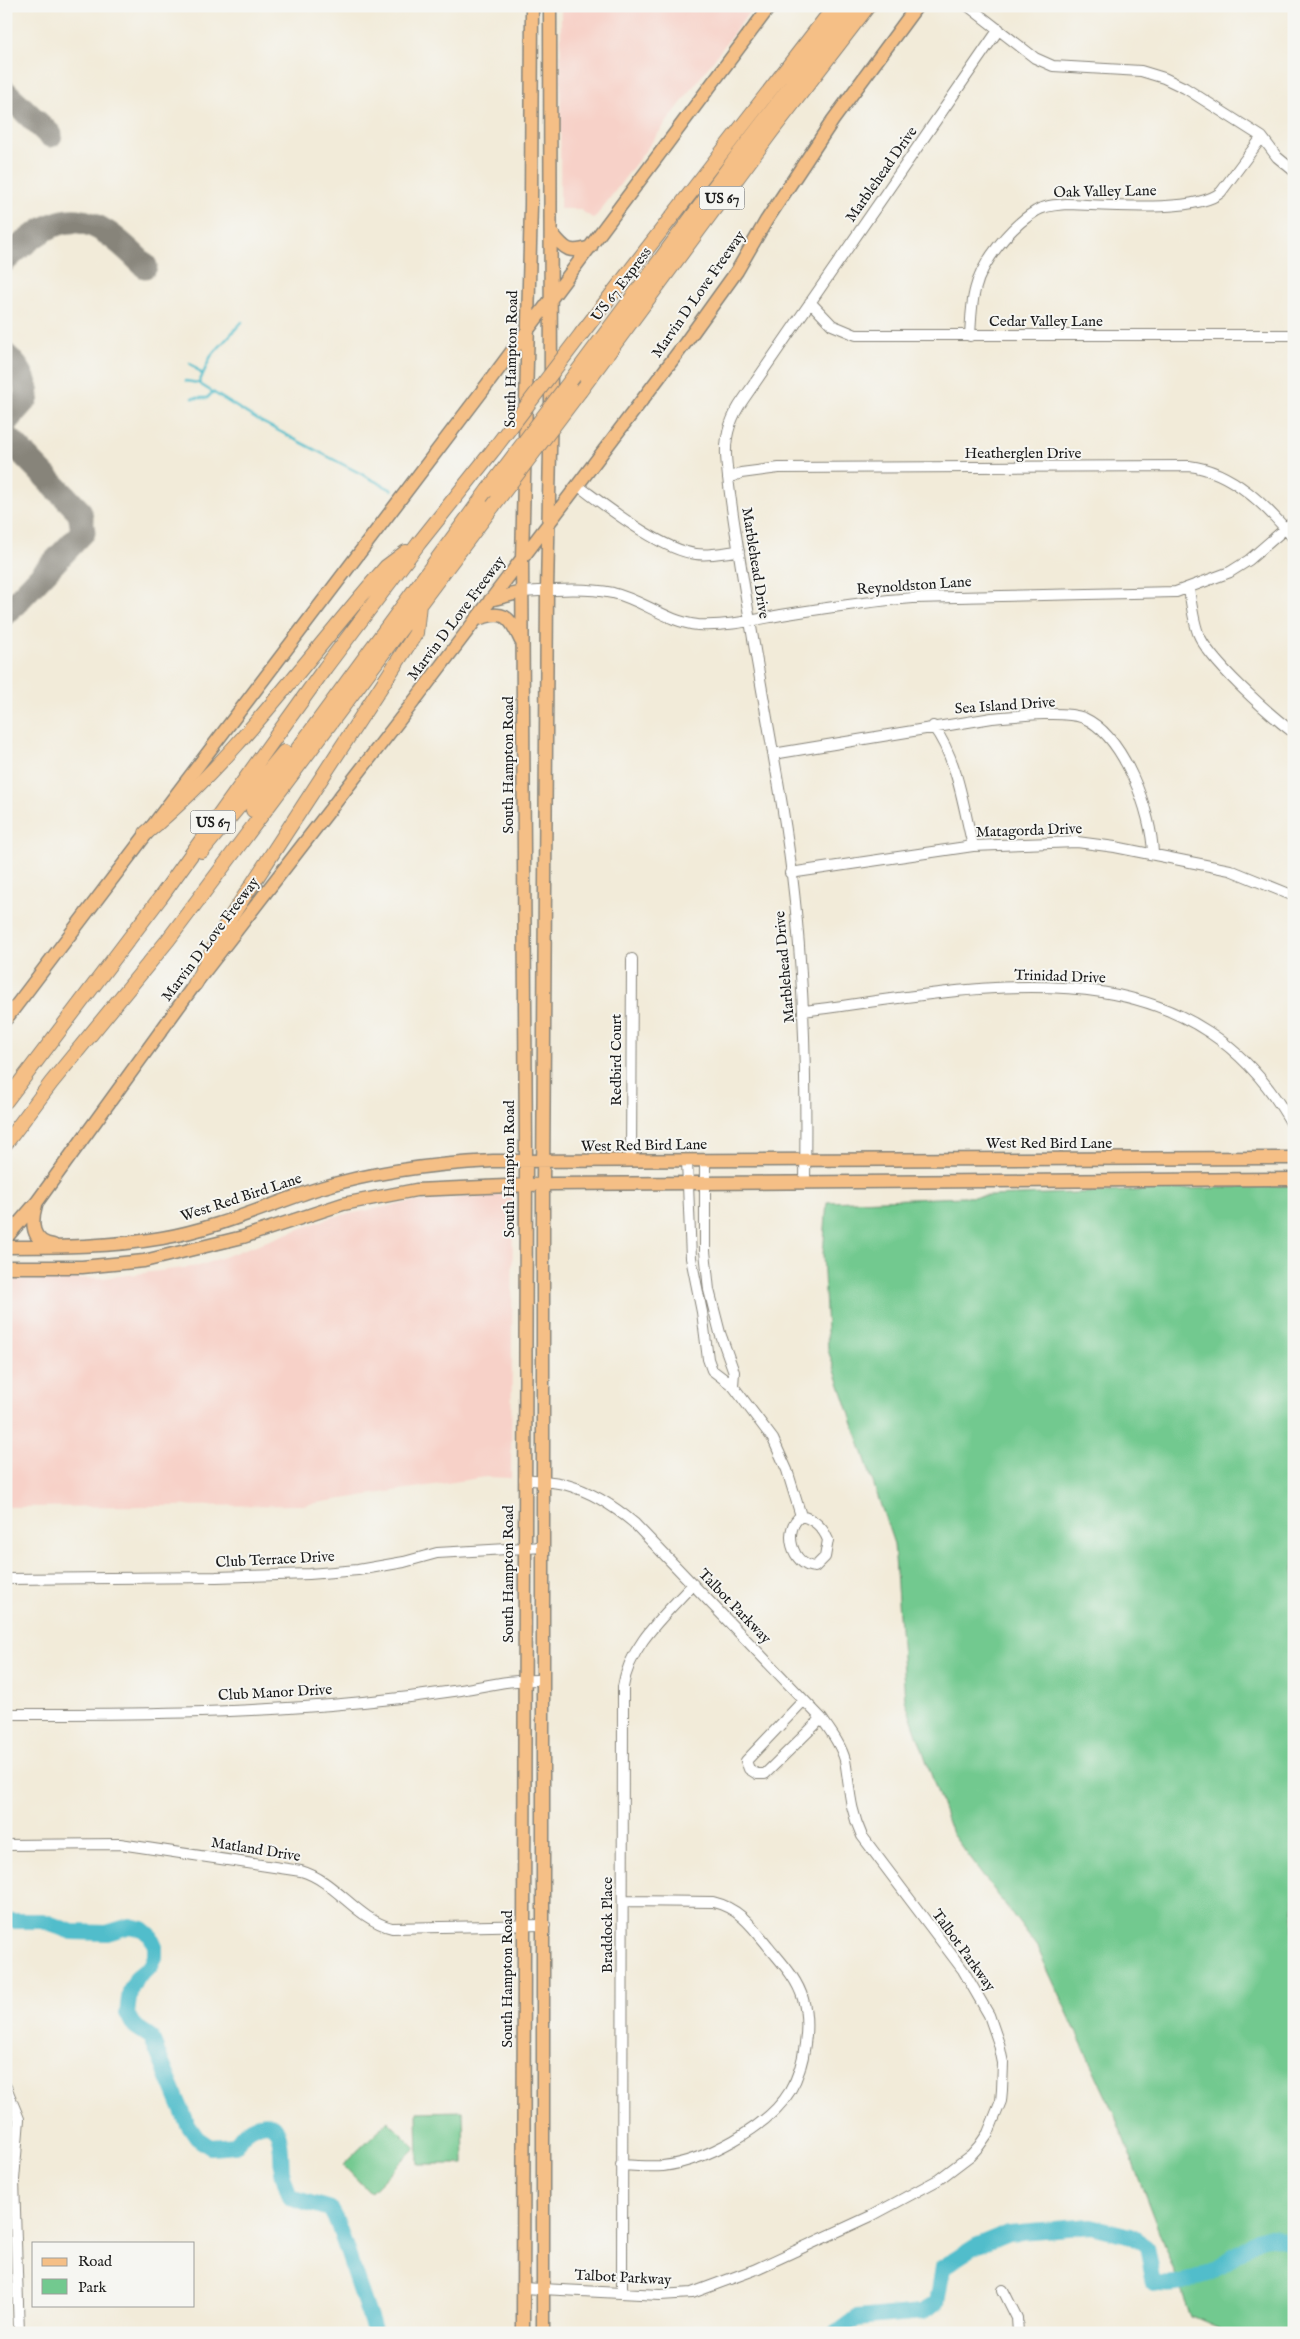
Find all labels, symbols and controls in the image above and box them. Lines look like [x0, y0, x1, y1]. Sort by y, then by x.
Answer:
street label: Marblehead Drive [841, 123, 922, 226]
street label: Oak Valley Lane [1053, 181, 1157, 202]
road number: US 67 [700, 187, 744, 210]
street label: Marvin D Love Freeway [647, 226, 750, 362]
street label: US 67 Express [587, 243, 656, 326]
street label: South Hampton Road [501, 289, 522, 428]
street label: Cedar Valley Lane [989, 312, 1103, 331]
street label: Heatherglen Drive [965, 444, 1082, 463]
street label: Marblehead Drive [737, 506, 774, 620]
street label: Marvin D Love Freeway [403, 552, 510, 684]
street label: Reynoldston Lane [856, 572, 972, 599]
street label: Sea Island Drive [954, 692, 1056, 718]
street label: South Hampton Road [499, 695, 518, 834]
road number: US 67 [190, 810, 236, 834]
street label: Matagorda Drive [975, 819, 1083, 842]
street label: Marvin D Love Freeway [157, 873, 264, 1005]
street label: Marblehead Drive [770, 910, 799, 1024]
street label: Trinidad Drive [1014, 965, 1106, 988]
street label: Redbird Court [607, 1014, 626, 1106]
street label: South Hampton Road [500, 1099, 519, 1238]
street label: West Red Bird Lane [986, 1134, 1112, 1153]
street label: West Red Bird Lane [581, 1135, 707, 1156]
street label: West Red Bird Lane [178, 1169, 304, 1226]
street label: South Hampton Road [499, 1504, 518, 1643]
street label: Club Terrace Drive [215, 1547, 335, 1572]
street label: Talbot Parkway [694, 1565, 776, 1648]
street label: Club Manor Drive [218, 1680, 333, 1705]
street label: Matland Drive [210, 1833, 302, 1866]
street label: Braddock Place [598, 1877, 617, 1973]
street label: Talbot Parkway [927, 1906, 1000, 1996]
street label: South Hampton Road [498, 1909, 517, 2048]
legend [32, 2242, 195, 2306]
text: Road [78, 2252, 113, 2271]
street label: Talbot Parkway [574, 2265, 672, 2290]
text: Park [78, 2278, 108, 2297]

